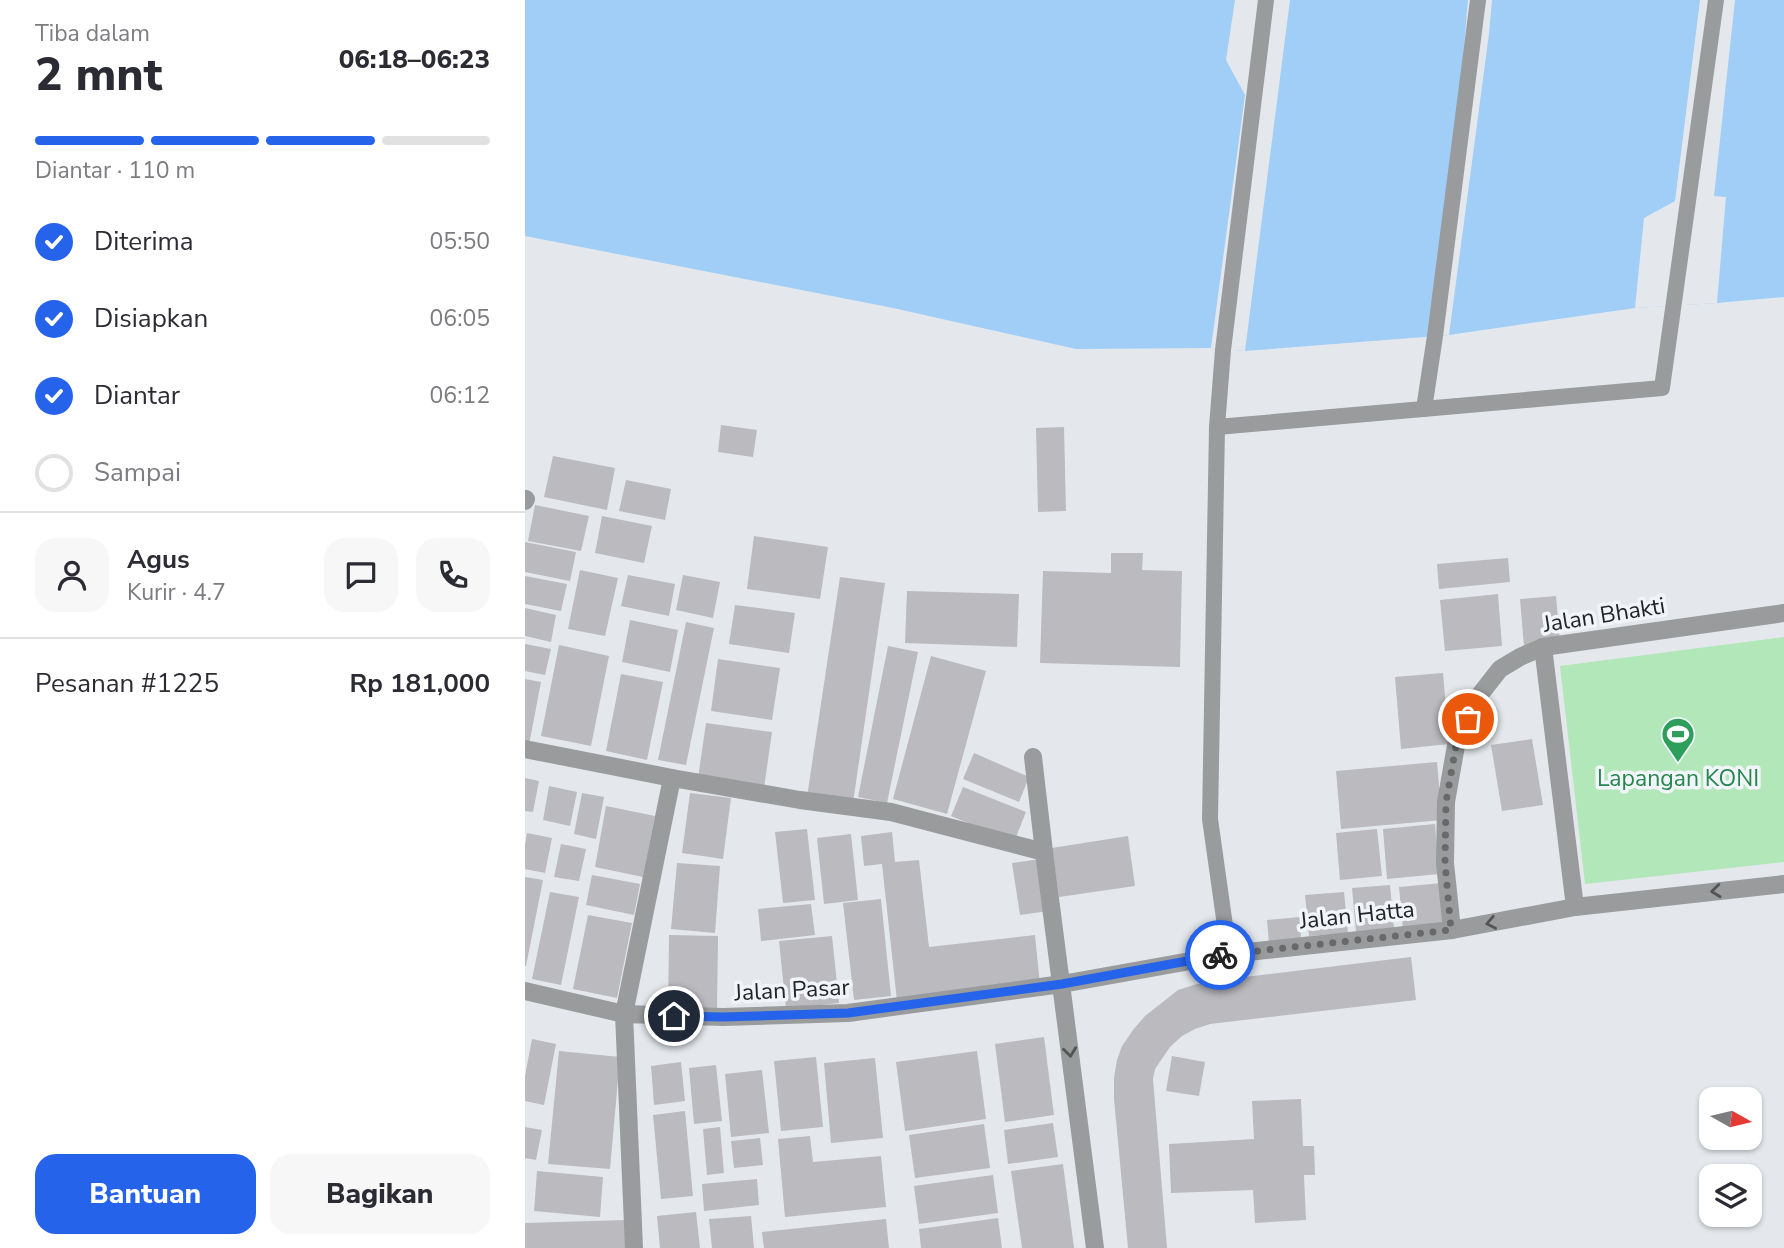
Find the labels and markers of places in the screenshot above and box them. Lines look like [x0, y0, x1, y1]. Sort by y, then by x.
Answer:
pin [1438, 689, 1498, 749]
sports icon: Lapangan KONI [1659, 715, 1697, 764]
place label: Lapangan KONI [1597, 763, 1759, 794]
pin [644, 986, 704, 1046]

